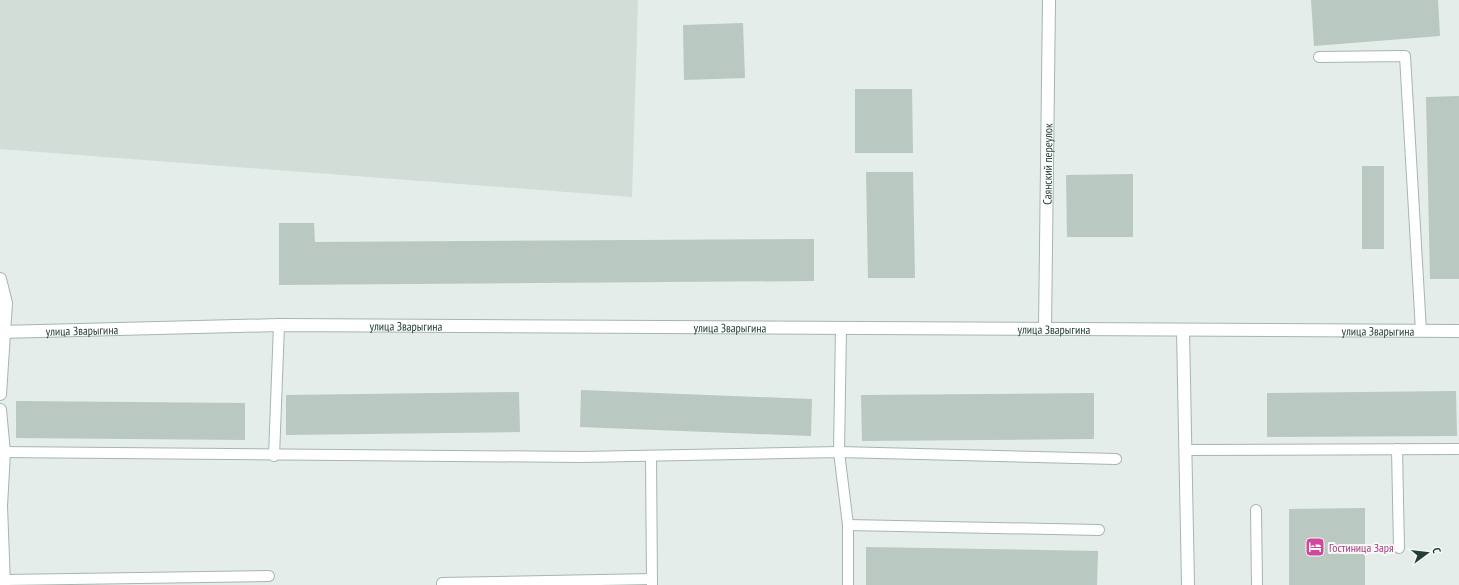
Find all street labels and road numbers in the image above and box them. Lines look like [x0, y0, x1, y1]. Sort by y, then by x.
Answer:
street label: Саянский переулок [1039, 123, 1055, 205]
street label: улица Зварыгина [370, 318, 442, 333]
street label: улица Зварыгина [694, 320, 766, 335]
street label: улица Зварыгина [1018, 321, 1090, 337]
street label: улица Зварыгина [45, 322, 119, 338]
street label: улица Зварыгина [1342, 323, 1414, 338]

